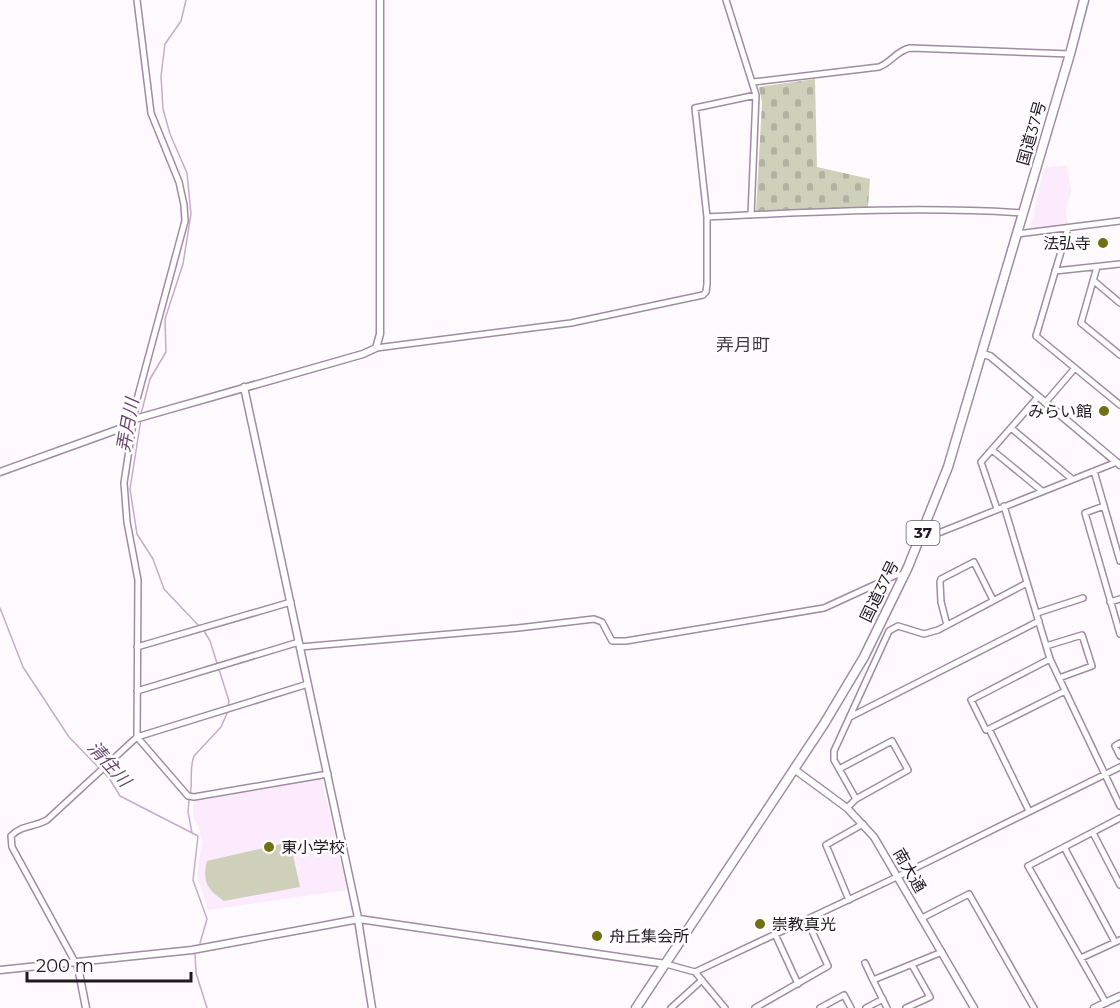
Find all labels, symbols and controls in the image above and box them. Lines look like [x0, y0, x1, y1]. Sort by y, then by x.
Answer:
street label: 国道37号 [1013, 99, 1050, 168]
place label: 法弘寺 [1043, 234, 1091, 253]
marker: 法弘寺 [1096, 236, 1110, 250]
district label: 弄月町 [716, 334, 770, 356]
water label: 弄月川 [112, 395, 144, 453]
place label: みらい館 [1028, 402, 1092, 421]
marker: みらい館 [1097, 404, 1111, 418]
road number: 37 [906, 521, 940, 545]
street label: 国道37号 [856, 557, 903, 625]
water label: 清住川 [83, 737, 137, 793]
place label: 東小学校 [281, 838, 345, 857]
marker: 東小学校 [262, 840, 276, 854]
street label: 南大通 [889, 845, 930, 896]
place label: 崇教真光 [772, 915, 836, 934]
marker: 崇教真光 [753, 917, 767, 931]
place label: 舟丘集会所 [609, 927, 689, 946]
marker: 舟丘集会所 [590, 929, 604, 943]
scale bar [27, 945, 190, 983]
text: 200 m [36, 955, 94, 977]

